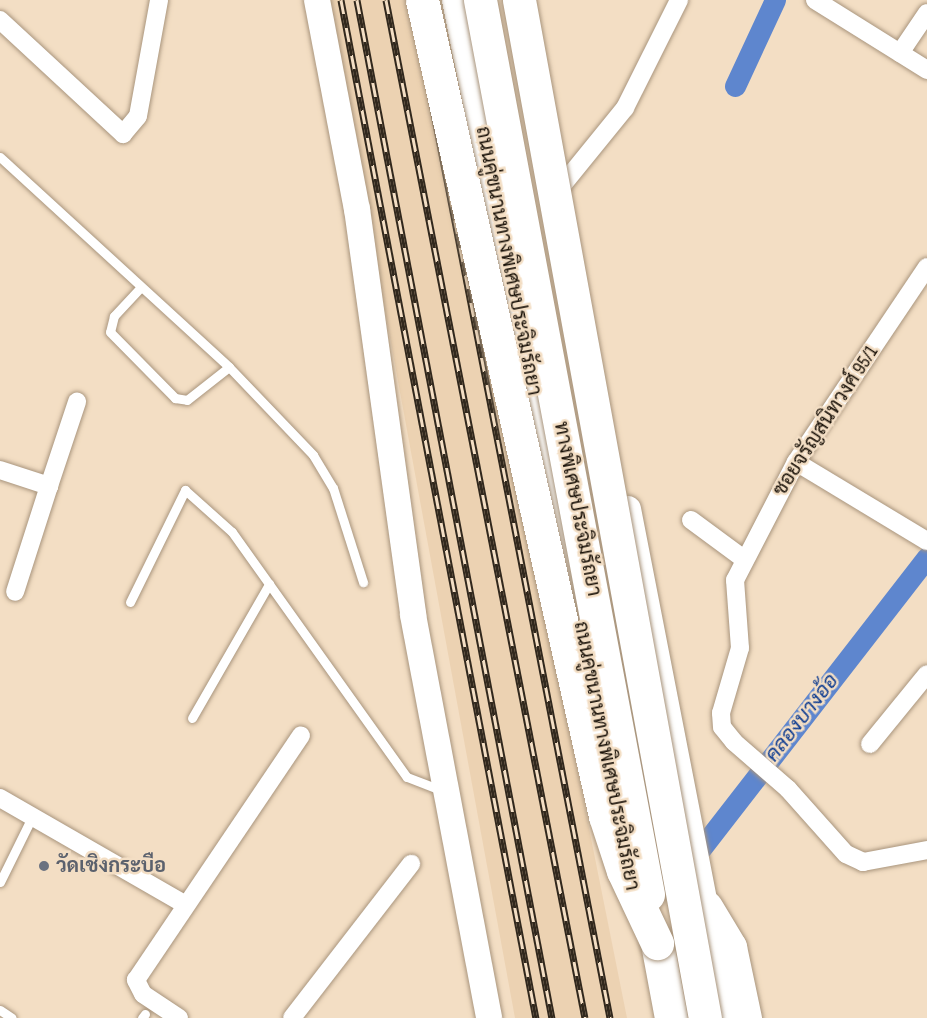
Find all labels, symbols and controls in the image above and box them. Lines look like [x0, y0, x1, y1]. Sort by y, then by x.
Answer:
street label: ถนนคู่ขนานทางพิเศษประจิมรัถยา [470, 124, 546, 398]
street label: ซอยจรัญสนิทวงศ์ 95/1 [768, 341, 884, 501]
street label: ทางพิเศษประจิมรัถยา [548, 420, 606, 598]
street label: ถนนคู่ขนานทางพิเศษประจิมรัถยา [568, 619, 644, 893]
water label: คลองบางอ้อ [760, 669, 844, 767]
place label: วัดเชิงกระบือ [56, 854, 166, 878]
marker: วัดเชิงกระบือ [37, 859, 51, 873]

